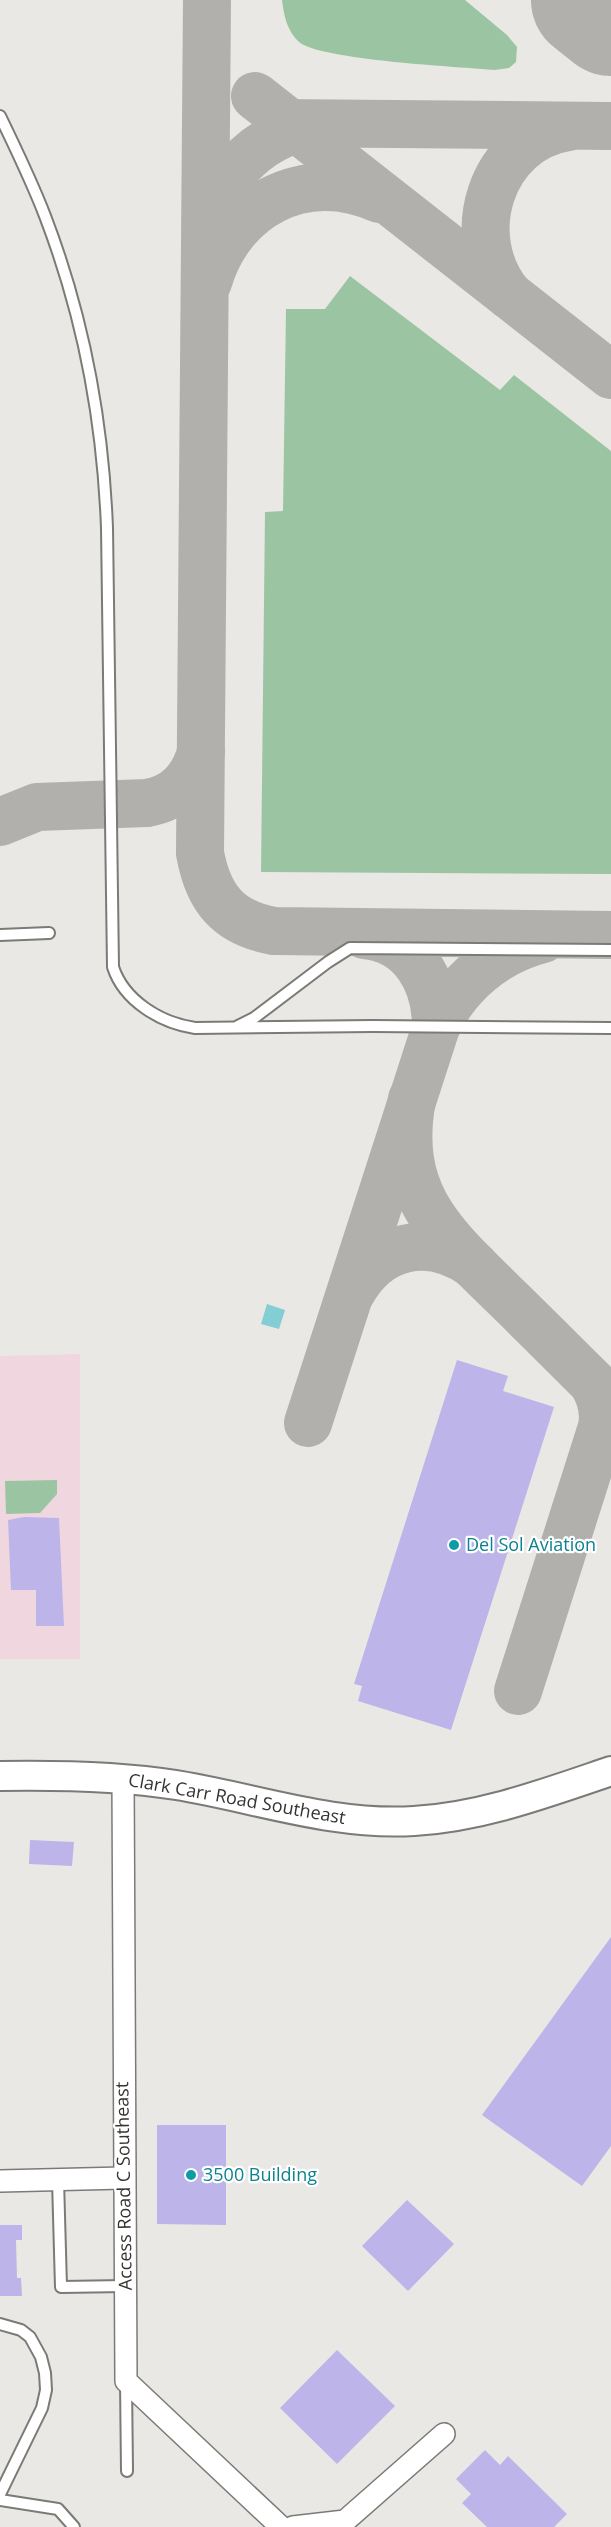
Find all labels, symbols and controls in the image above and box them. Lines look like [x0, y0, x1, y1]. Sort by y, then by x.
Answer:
place label: Del Sol Aviation [466, 1532, 596, 1556]
marker: Del Sol Aviation [447, 1538, 461, 1552]
street label: Clark Carr Road Southeast [127, 1767, 348, 1829]
street label: Access Road C Southeast [109, 2082, 137, 2290]
place label: 3500 Building [203, 2162, 317, 2186]
marker: 3500 Building [184, 2168, 198, 2182]

